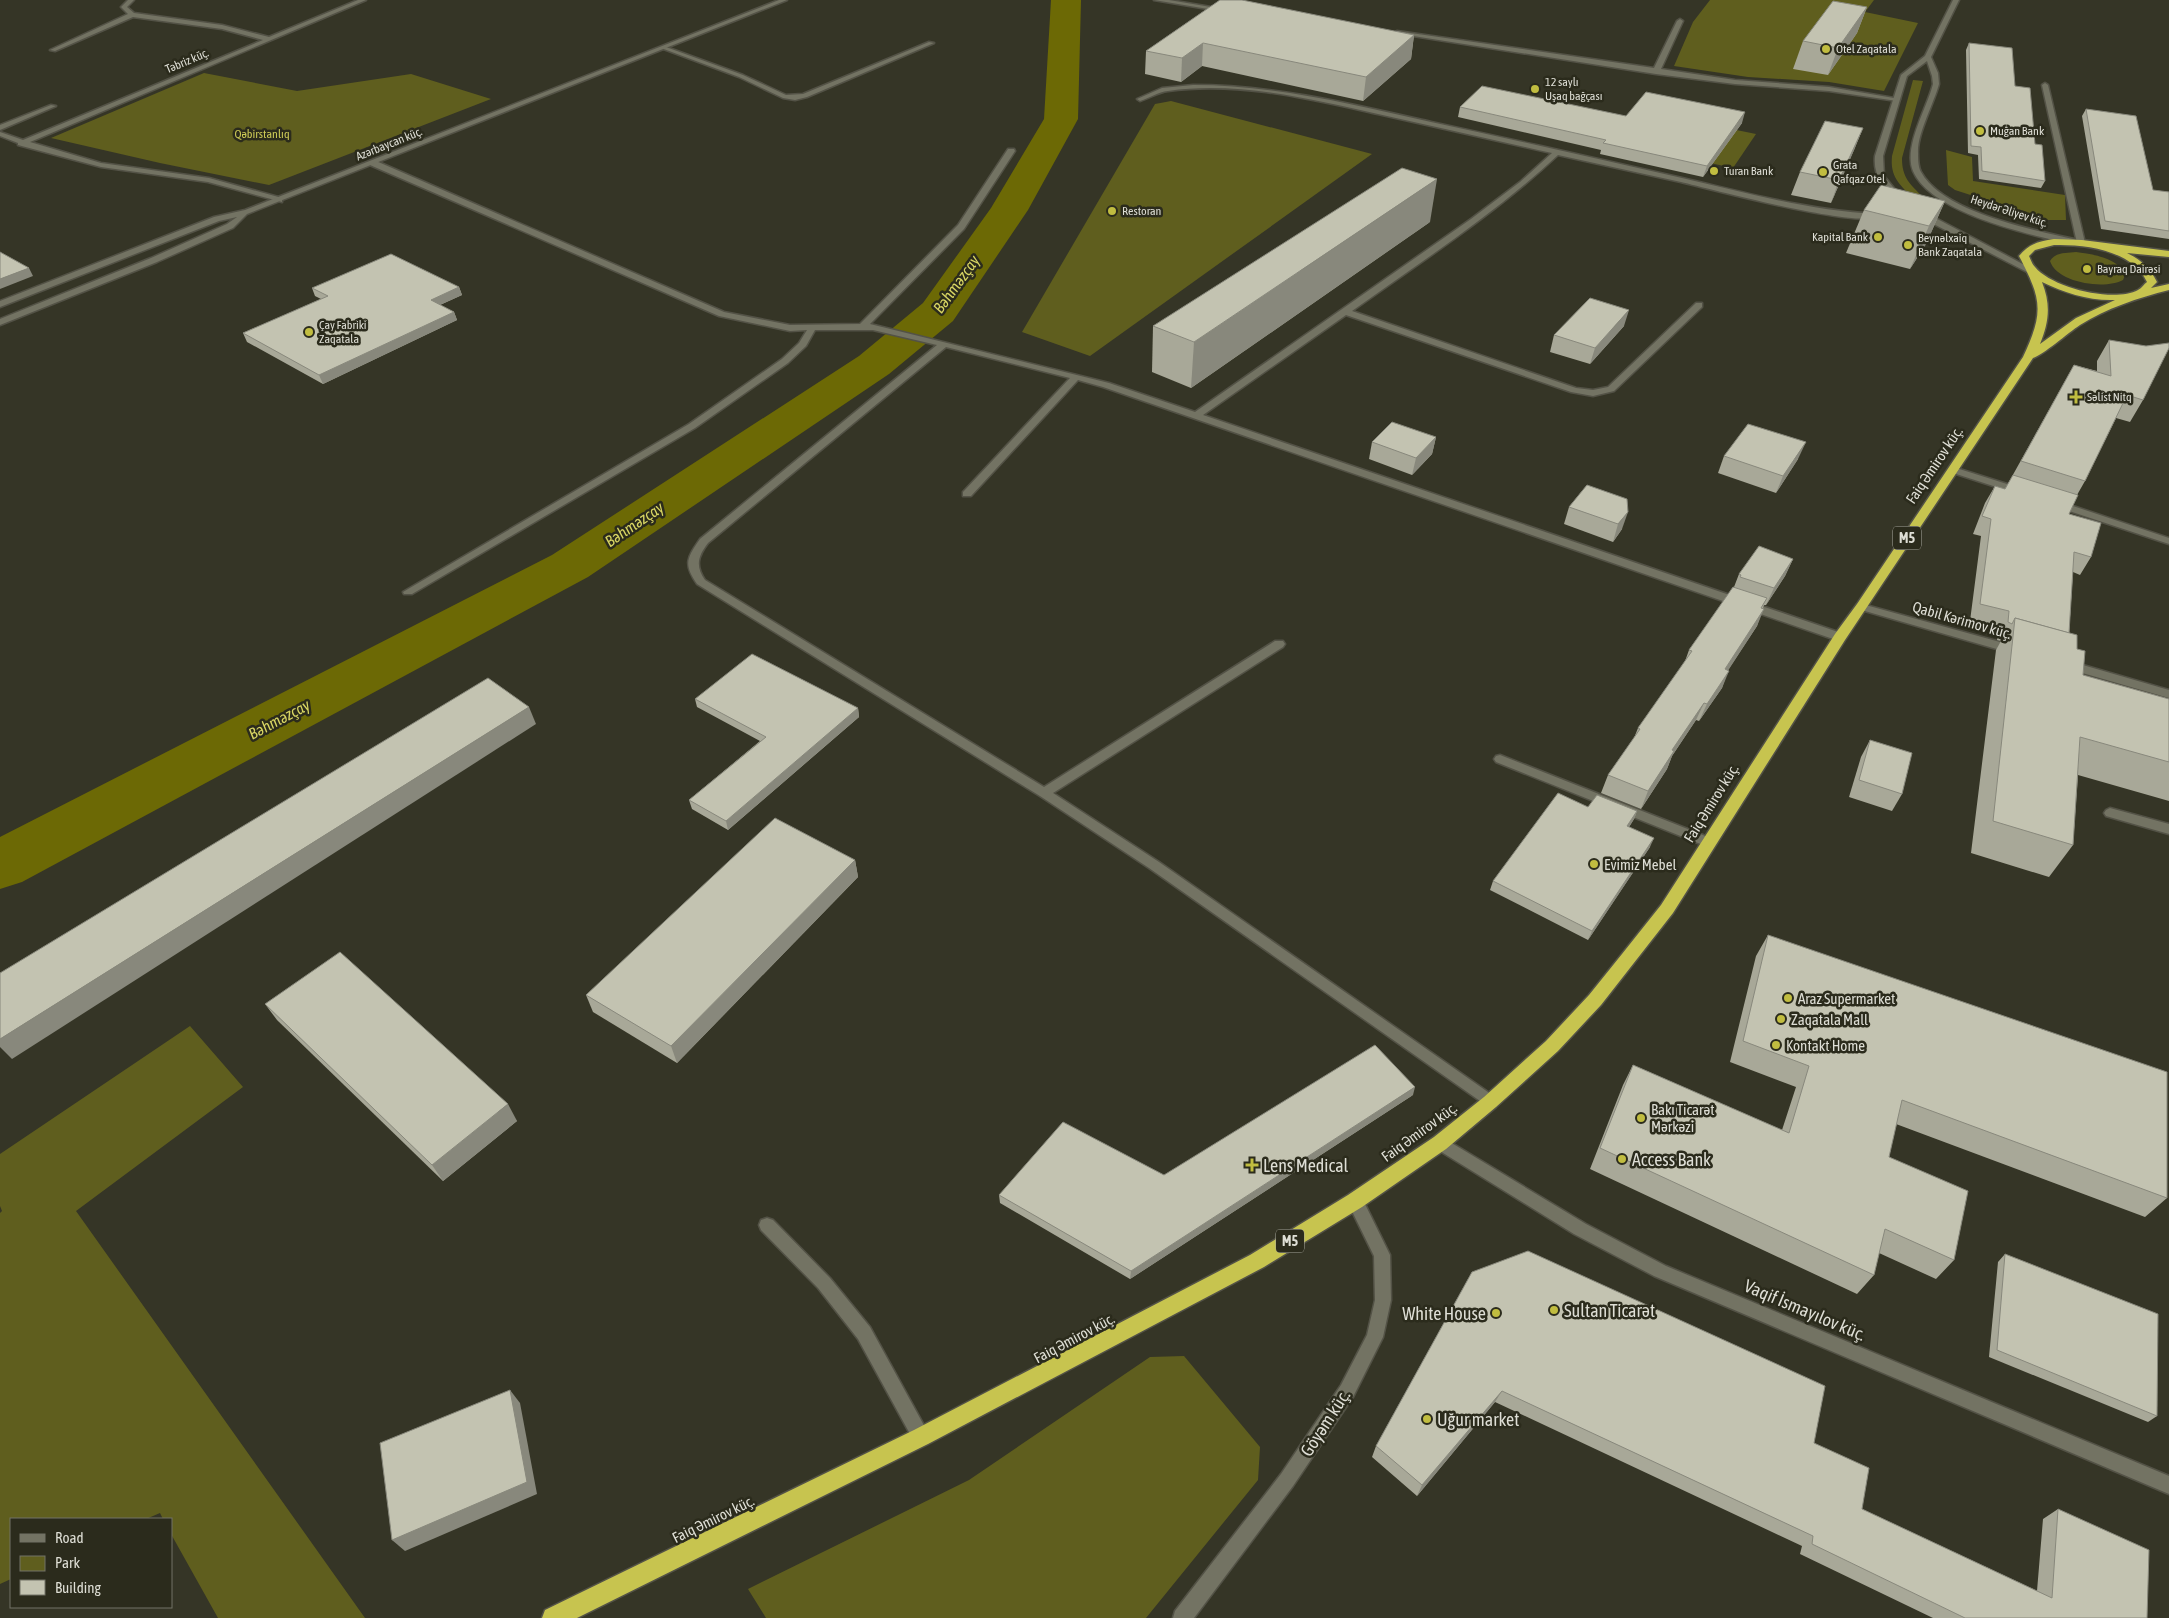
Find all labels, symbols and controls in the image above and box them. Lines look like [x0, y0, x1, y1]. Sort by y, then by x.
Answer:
place label: Otel Zaqatala [1836, 42, 1897, 56]
marker: Otel Zaqatala [1820, 43, 1832, 55]
street label: Təbriz küç. [163, 46, 211, 76]
place label: 12 saylı Uşaq bağçası [1545, 75, 1602, 103]
marker: 12 saylı Uşaq bağçası [1529, 83, 1541, 95]
street label: Azərbaycan küç. [354, 124, 424, 164]
place label: Muğan Bank [1990, 124, 2045, 138]
marker: Muğan Bank [1974, 125, 1986, 137]
park label: Qəbirstanlıq [234, 127, 290, 141]
place label: Grata Qafqaz Otel [1833, 158, 1886, 186]
place label: Turan Bank [1724, 164, 1774, 178]
marker: Turan Bank [1708, 165, 1720, 177]
marker: Grata Qafqaz Otel [1817, 166, 1829, 178]
street label: Heydər Əliyev küç. [1969, 192, 2049, 230]
place label: Restoran [1122, 204, 1161, 218]
marker: Restoran [1106, 205, 1118, 217]
place label: Kapital Bank [1812, 230, 1869, 244]
marker: Kapital Bank [1872, 231, 1884, 243]
place label: Beynəlxaiq Bank Zaqatala [1918, 231, 1982, 259]
marker: Beynəlxaiq Bank Zaqatala [1902, 239, 1914, 251]
water label: Bəhməzçay [929, 251, 984, 317]
place label: Bayraq Dairəsi [2097, 262, 2160, 276]
marker: Bayraq Dairəsi [2081, 263, 2093, 275]
place label: Çay Fabriki Zaqatala [319, 318, 366, 346]
marker: Çay Fabriki Zaqatala [303, 326, 315, 338]
marker: Səlist Nitq [2069, 390, 2083, 404]
place label: Səlist Nitq [2087, 390, 2132, 404]
street label: Faiq Əmirov küç. [1902, 423, 1966, 507]
water label: Bəhməzçay [601, 498, 668, 551]
road number: M5 [1893, 526, 1921, 550]
street label: Qabil Kərimov küç. [1911, 598, 2014, 642]
water label: Bəhməzçay [245, 695, 314, 744]
street label: Faiq Əmirov küç. [1680, 760, 1742, 845]
place label: Evimiz Mebel [1604, 856, 1677, 873]
marker: Evimiz Mebel [1588, 858, 1600, 870]
place label: Araz Supermarket [1798, 990, 1895, 1007]
marker: Araz Supermarket [1782, 992, 1794, 1004]
place label: Zaqatala Mall [1791, 1011, 1868, 1028]
marker: Zaqatala Mall [1775, 1013, 1787, 1025]
place label: Kontakt Home [1786, 1037, 1865, 1054]
marker: Kontakt Home [1770, 1039, 1782, 1051]
street label: Faiq Əmirov küç. [1378, 1099, 1460, 1165]
place label: Bakı Ticarət Mərkəzi [1651, 1101, 1715, 1135]
marker: Bakı Ticarət Mərkəzi [1635, 1112, 1647, 1124]
place label: Access Bank [1632, 1149, 1711, 1170]
marker: Access Bank [1616, 1153, 1628, 1165]
place label: Lens Medical [1263, 1155, 1349, 1176]
marker: Lens Medical [1245, 1158, 1259, 1172]
road number: M5 [1276, 1230, 1304, 1252]
street label: Vaqif İsmayılov küç. [1741, 1275, 1869, 1345]
place label: Sultan Ticarət [1564, 1300, 1655, 1321]
place label: White House [1402, 1303, 1486, 1324]
marker: Sultan Ticarət [1548, 1304, 1560, 1316]
marker: White House [1490, 1307, 1502, 1319]
street label: Faiq Əmirov küç. [1031, 1309, 1118, 1366]
street label: Göyəm küç. [1296, 1386, 1354, 1460]
place label: Uğur market [1437, 1409, 1519, 1430]
marker: Uğur market [1421, 1413, 1433, 1425]
street label: Faiq Əmirov küç. [669, 1492, 757, 1546]
legend [10, 1518, 172, 1608]
text: Road [55, 1529, 84, 1546]
text: Park [55, 1554, 80, 1571]
text: Building [55, 1579, 101, 1596]

